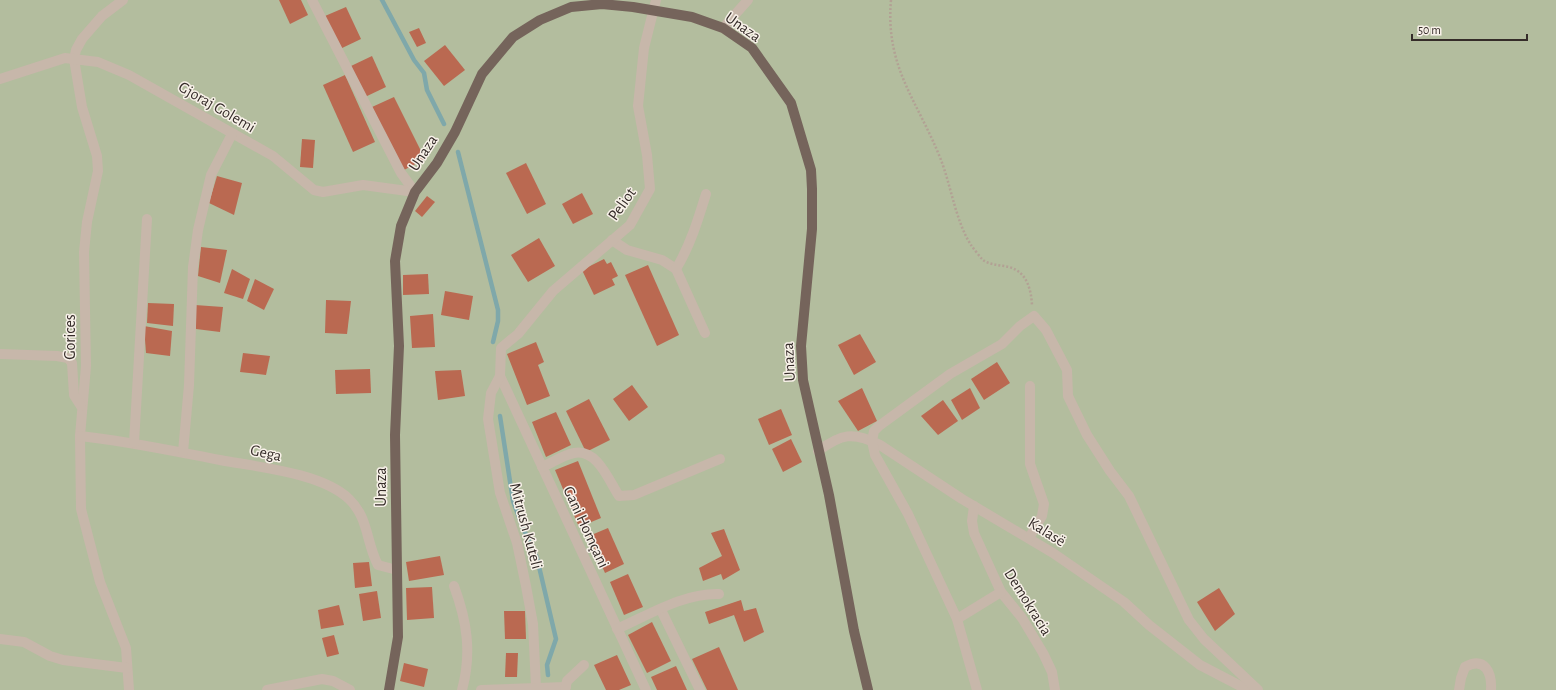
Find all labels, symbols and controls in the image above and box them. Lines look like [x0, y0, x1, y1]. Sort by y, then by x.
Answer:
street label: Unaza [722, 9, 764, 45]
scale bar [1412, 16, 1527, 42]
text: 50 m [1418, 24, 1441, 36]
street label: Gjoraj Golemi [175, 79, 258, 136]
street label: Unaza [406, 132, 440, 174]
street label: Peliot [605, 185, 639, 223]
street label: Gorices [62, 314, 78, 360]
street label: Unaza [780, 342, 798, 382]
street label: Gega [249, 442, 283, 464]
street label: Unaza [373, 467, 389, 507]
street label: Mitrush Kuteli [507, 481, 545, 571]
street label: Gani Homçani [560, 484, 612, 570]
street label: Kalasë [1026, 514, 1068, 550]
street label: Demokracia [1001, 566, 1055, 638]

